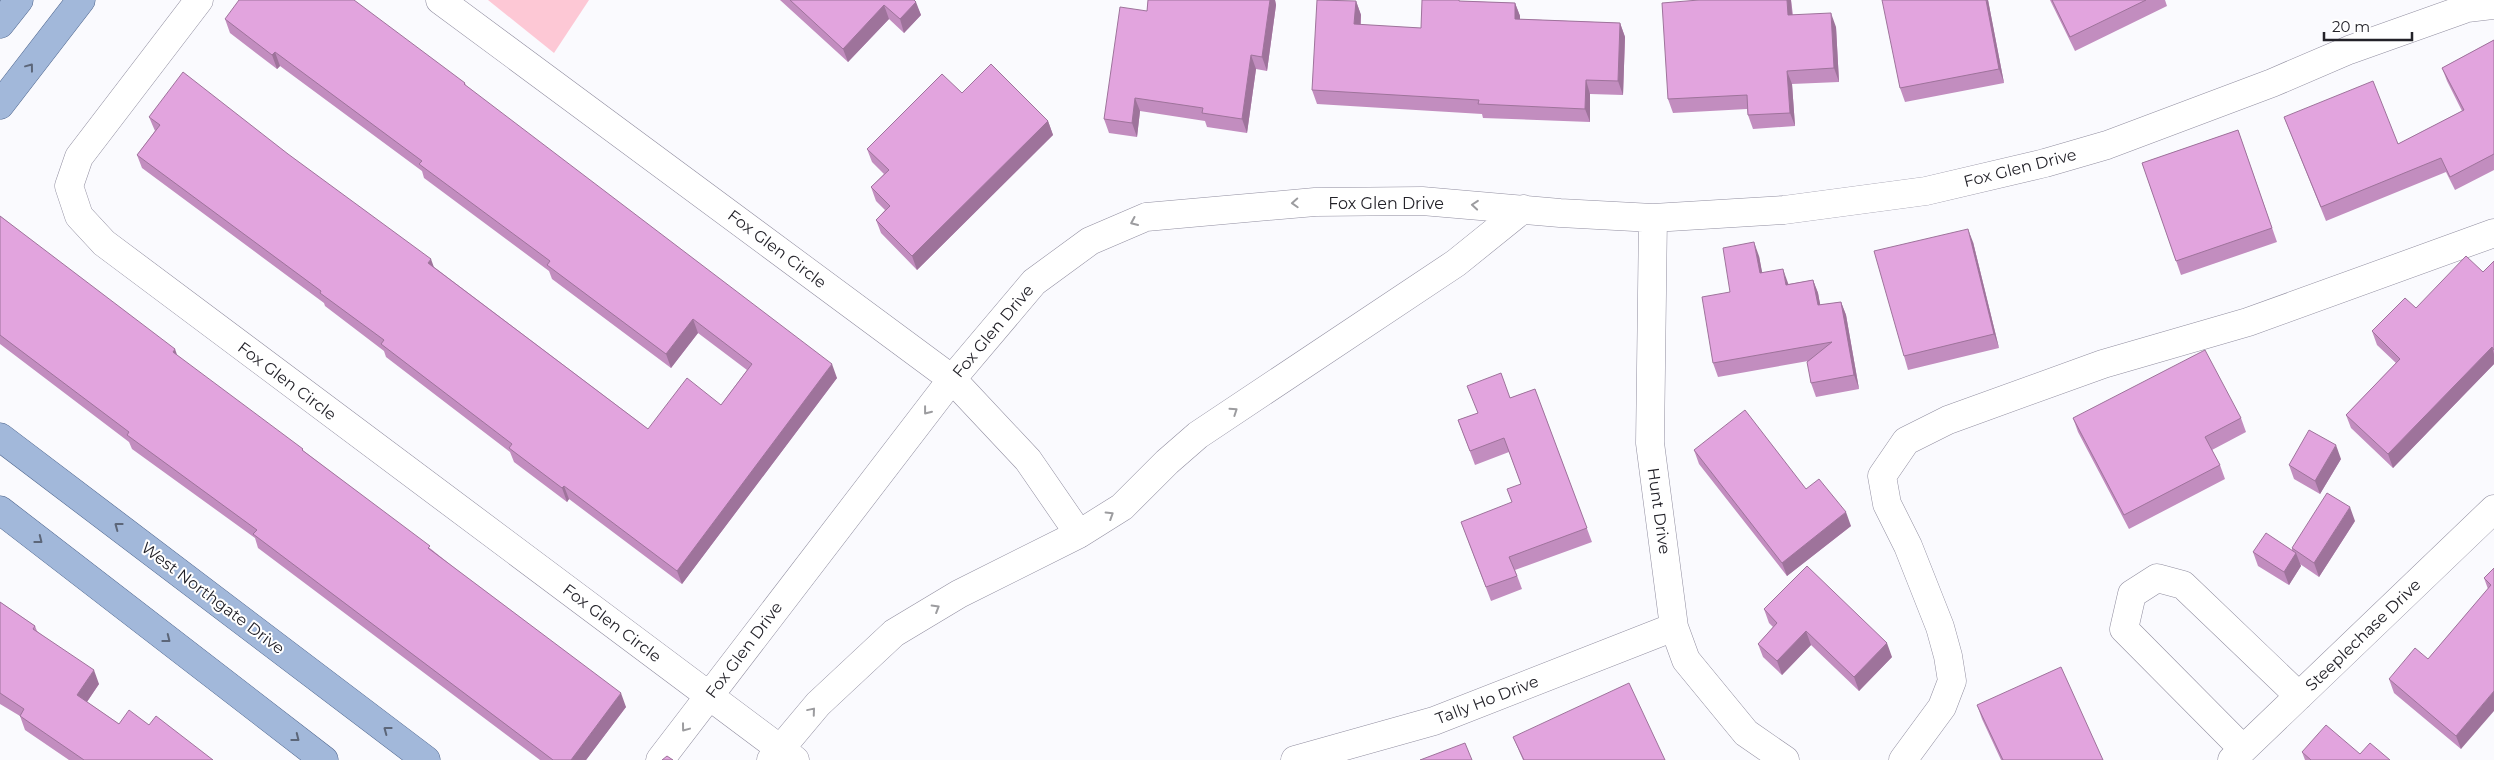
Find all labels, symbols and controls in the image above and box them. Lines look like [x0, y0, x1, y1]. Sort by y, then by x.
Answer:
scale bar [2324, 10, 2412, 42]
text: 20 m [2332, 17, 2370, 36]
one-way arrow [24, 63, 33, 72]
street label: Fox Glen Drive [1962, 145, 2078, 191]
street label: Fox Glen Drive [1328, 194, 1444, 213]
one-way arrow [1290, 198, 1298, 209]
one-way arrow [1470, 200, 1478, 211]
street label: Fox Glen Circle [724, 206, 830, 292]
one-way arrow [1130, 216, 1139, 227]
street label: Fox Glen Drive [949, 281, 1037, 381]
street label: Fox Glen Circle [234, 338, 340, 424]
one-way arrow [924, 405, 933, 415]
one-way arrow [1229, 408, 1238, 417]
street label: Hunt Drive [1644, 467, 1674, 555]
one-way arrow [1105, 511, 1114, 521]
one-way arrow [114, 523, 124, 532]
one-way arrow [33, 534, 42, 542]
street label: West Northgate Drive [138, 538, 288, 658]
street label: Steeplechase Drive [2301, 575, 2425, 695]
street label: Fox Glen Circle [559, 580, 665, 666]
street label: Fox Glen Drive [702, 598, 786, 702]
one-way arrow [931, 604, 940, 614]
one-way arrow [161, 633, 171, 642]
street label: Tally Ho Drive [1433, 672, 1541, 728]
one-way arrow [806, 707, 815, 716]
one-way arrow [682, 722, 690, 731]
one-way arrow [384, 728, 393, 736]
one-way arrow [290, 733, 299, 741]

